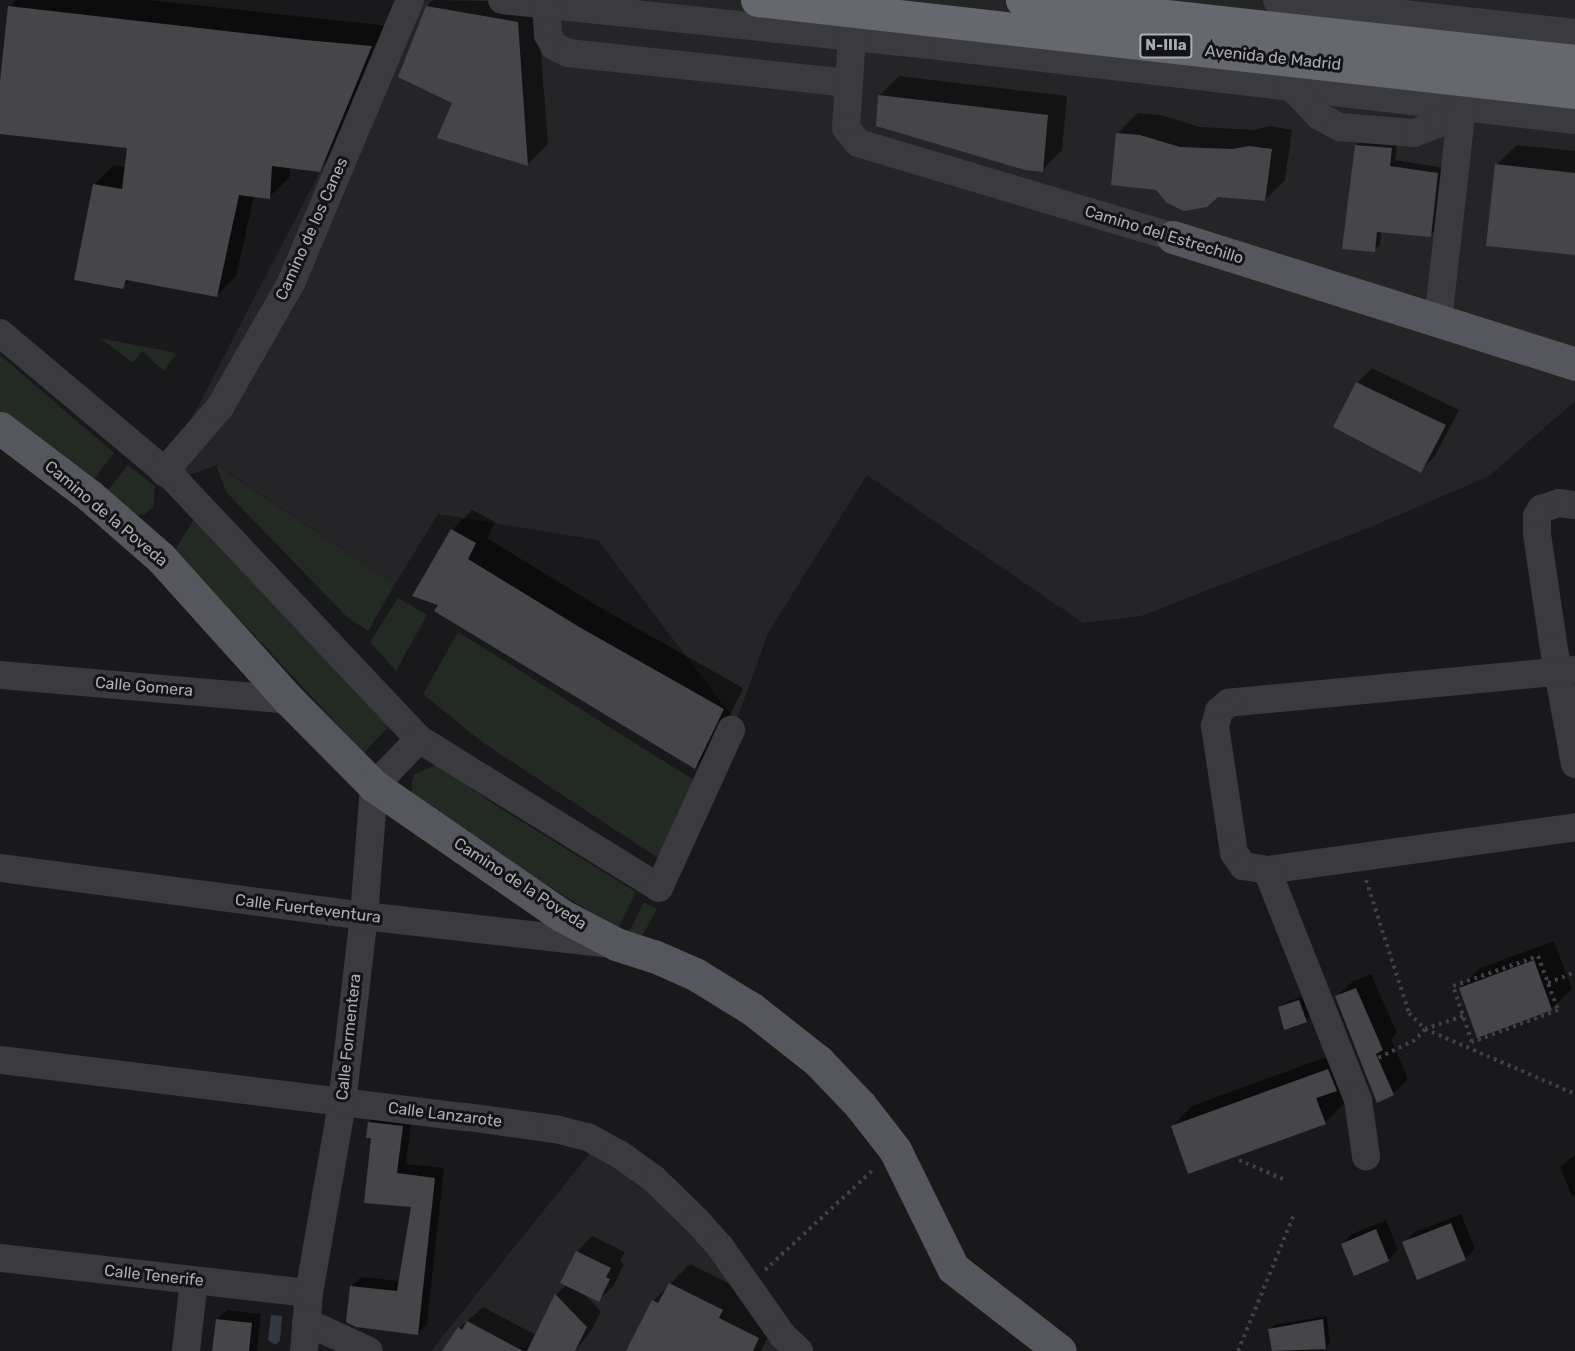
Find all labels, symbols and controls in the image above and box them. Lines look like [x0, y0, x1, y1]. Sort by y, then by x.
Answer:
road number: N-IIIa [1139, 34, 1193, 58]
street label: Avenida de Madrid [1204, 41, 1342, 75]
street label: Camino de los Canes [272, 155, 352, 303]
street label: Camino del Estrechillo [1082, 202, 1246, 268]
street label: Camino de la Poveda [41, 457, 171, 571]
street label: Calle Gomera [94, 673, 194, 701]
street label: Camino de la Poveda [450, 834, 590, 934]
street label: Calle Fuerteventura [234, 891, 382, 927]
street label: Calle Formentera [333, 973, 365, 1101]
street label: Calle Lanzarote [387, 1098, 503, 1132]
street label: Calle Tenerife [103, 1261, 205, 1291]

